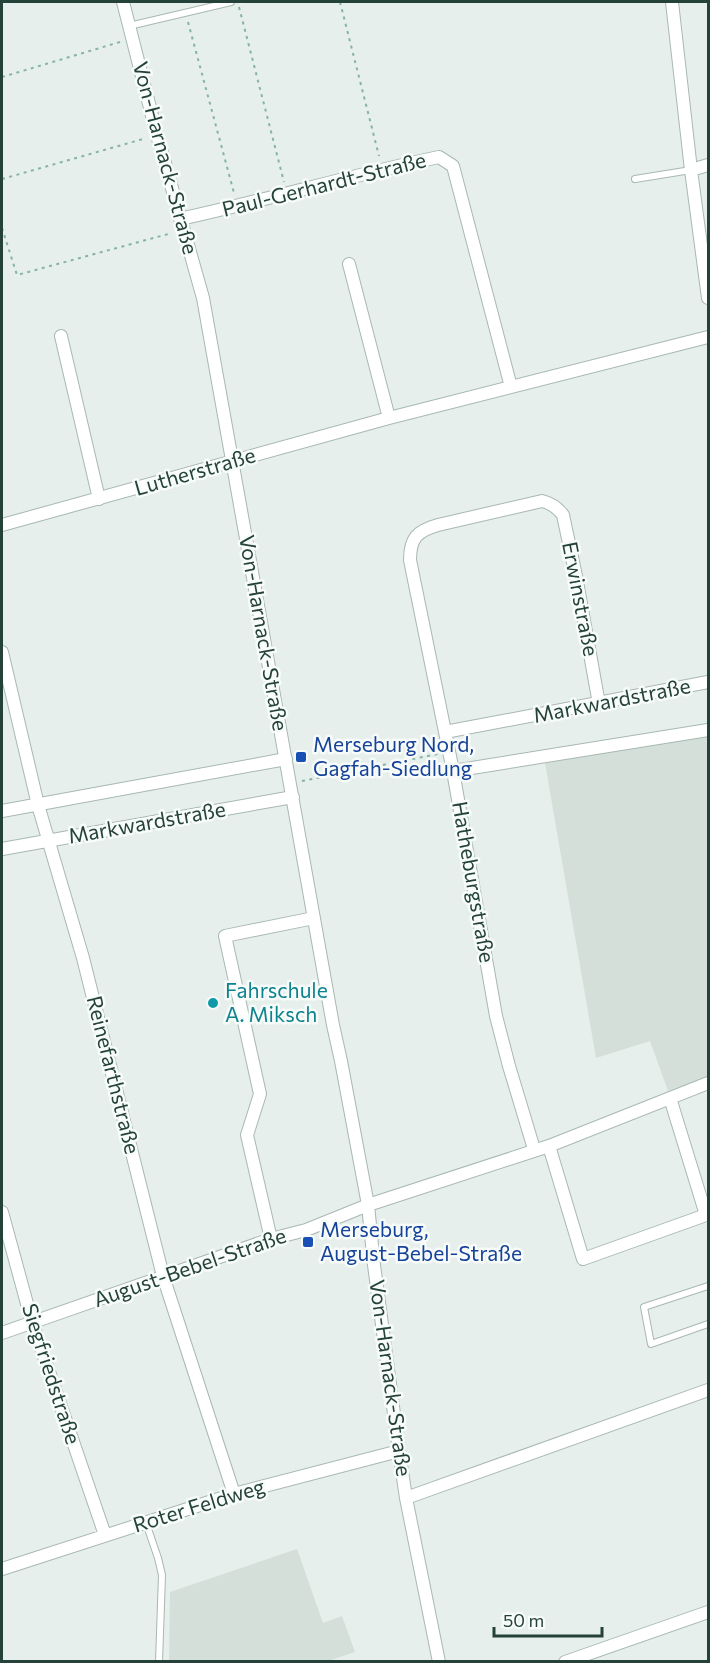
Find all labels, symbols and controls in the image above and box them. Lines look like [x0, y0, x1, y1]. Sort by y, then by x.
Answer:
street label: Von-Harnack-Straße [129, 59, 204, 257]
street label: Paul-Gerhardt-Straße [219, 146, 428, 221]
street label: Lutherstraße [131, 441, 258, 500]
street label: Von-Harnack-Straße [235, 533, 294, 733]
street label: Erwinstraße [558, 539, 605, 658]
street label: Markwardstraße [531, 672, 692, 727]
place label: Merseburg Nord, Gagfah-Siedlung [313, 731, 474, 780]
marker: Merseburg Nord, Gagfah-Siedlung [294, 750, 308, 764]
street label: Markwardstraße [66, 795, 227, 848]
street label: Hatheburgstraße [448, 799, 501, 964]
place label: Fahrschule A. Miksch [225, 977, 328, 1026]
street label: Reinefarthstraße [83, 993, 146, 1156]
marker: Fahrschule A. Miksch [206, 996, 220, 1010]
place label: Merseburg, August-Bebel-Straße [320, 1216, 522, 1265]
street label: August-Bebel-Straße [90, 1222, 289, 1311]
marker: Merseburg, August-Bebel-Straße [301, 1235, 315, 1249]
street label: Von-Harnack-Straße [365, 1278, 418, 1478]
street label: Siegfriedstraße [18, 1300, 87, 1447]
street label: Roter Feldweg [130, 1473, 268, 1537]
scale bar [494, 1600, 602, 1638]
text: 50 m [503, 1609, 544, 1631]

